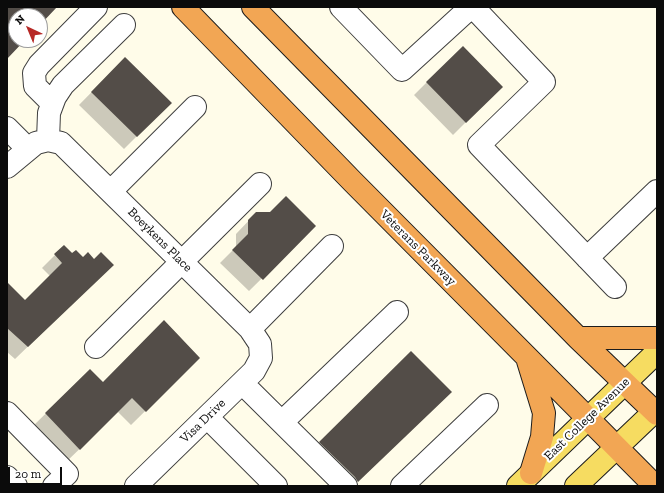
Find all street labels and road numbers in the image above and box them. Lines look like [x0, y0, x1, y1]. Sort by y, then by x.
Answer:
street label: Boeykens Place [124, 204, 196, 276]
street label: Veterans Parkway [377, 207, 459, 289]
street label: East College Avenue [541, 374, 633, 464]
street label: Visa Drive [177, 395, 229, 447]

